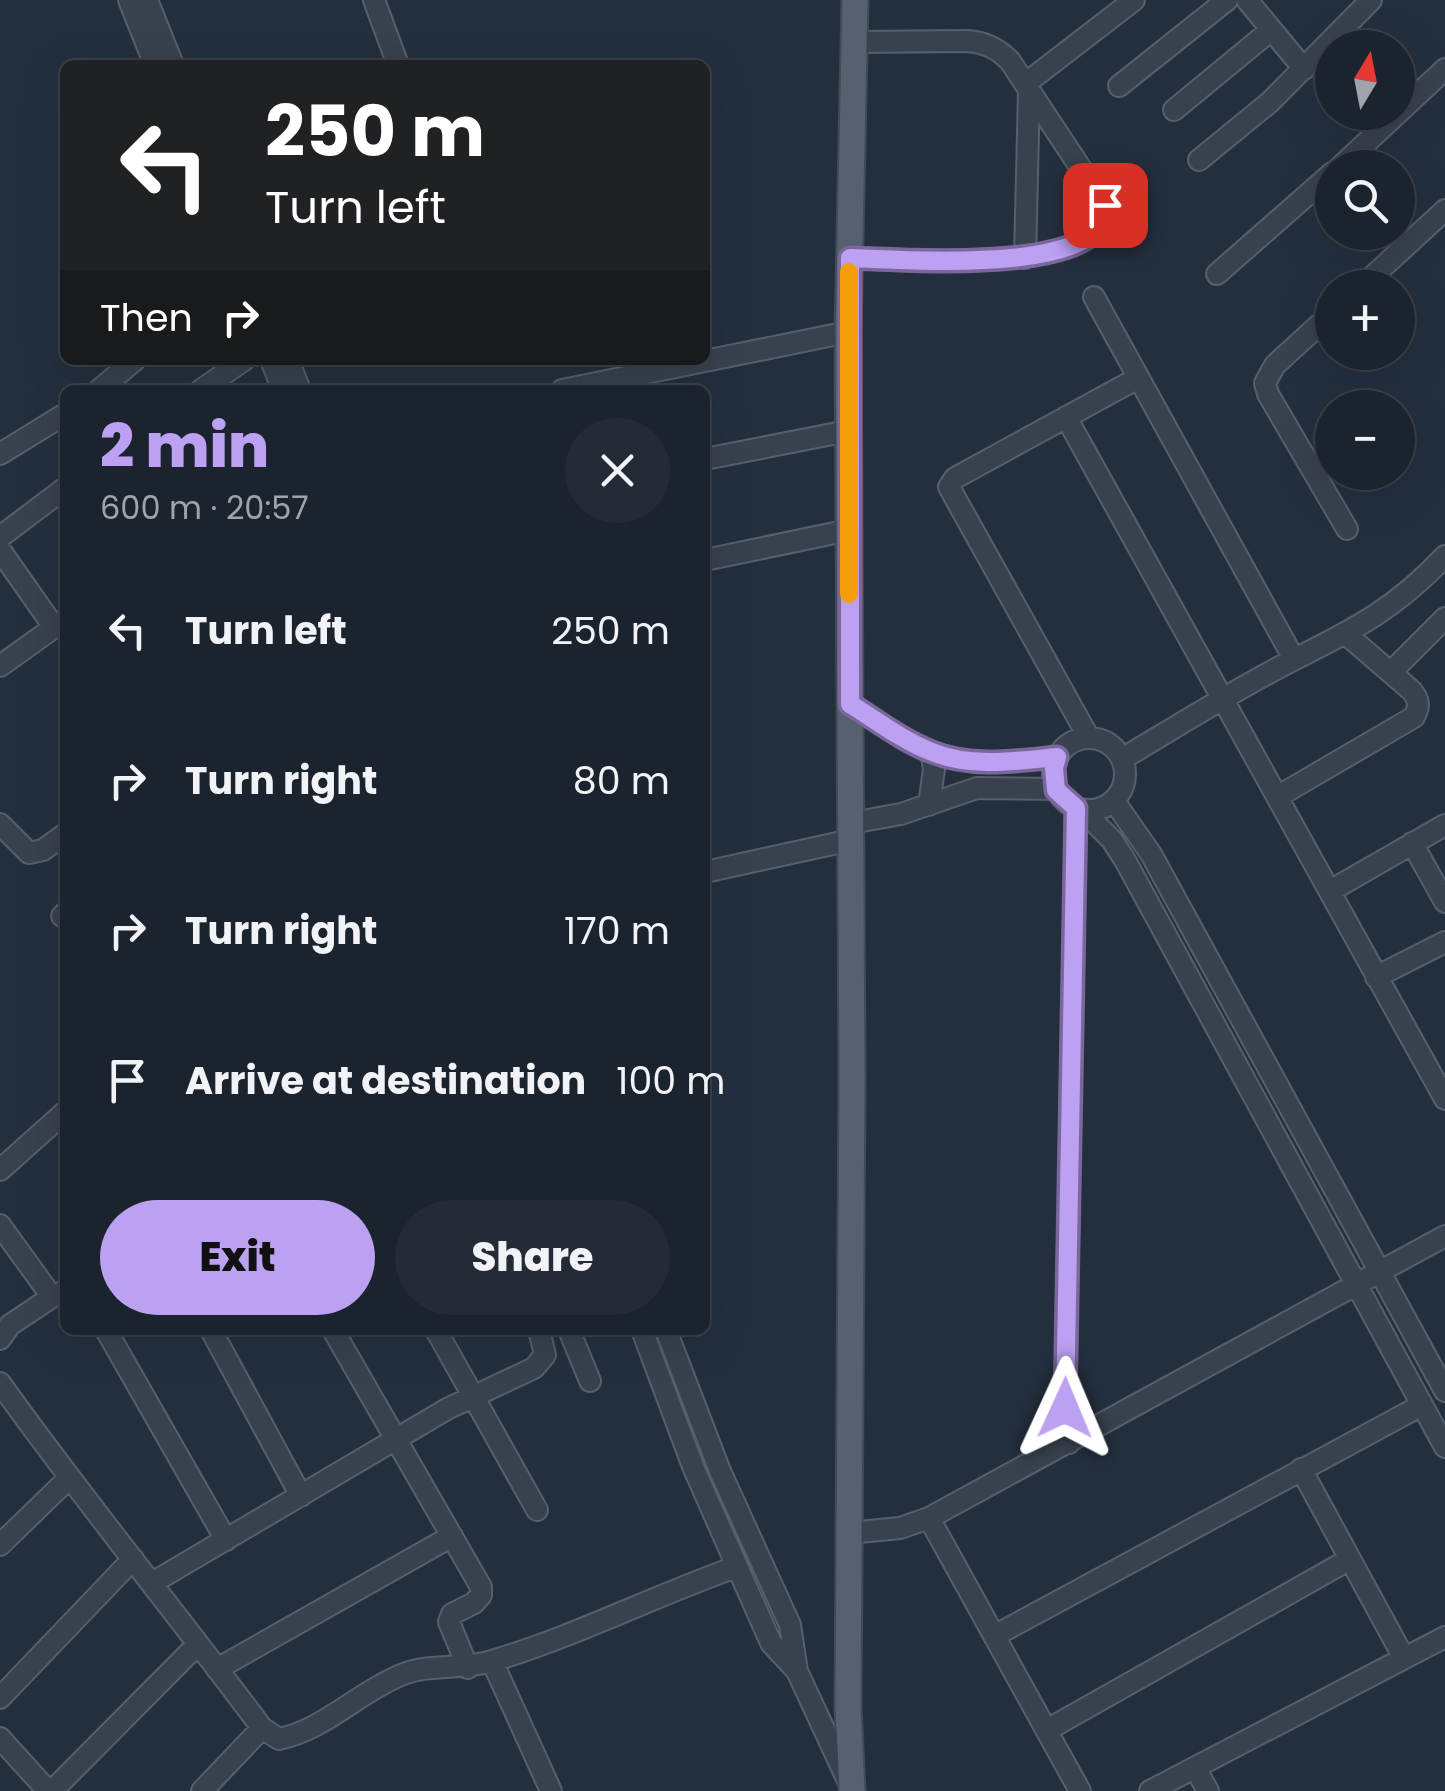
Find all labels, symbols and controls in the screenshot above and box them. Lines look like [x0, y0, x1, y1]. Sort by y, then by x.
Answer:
north arrow [1315, 30, 1415, 130]
map controls [1315, 30, 1415, 490]
text: 250 m [265, 82, 485, 181]
icon: left [100, 100, 230, 230]
button: search [1315, 150, 1415, 250]
pin [1063, 163, 1148, 248]
text: Turn left [265, 176, 446, 239]
icon: arrive [1078, 178, 1133, 233]
button: + [1315, 270, 1415, 370]
icon: right [213, 290, 268, 345]
text: Then [100, 291, 193, 344]
button: − [1315, 390, 1415, 490]
text: 2 min [100, 404, 269, 488]
button: close [565, 418, 670, 523]
text: 600 m · 20:57 [100, 485, 309, 530]
icon: left [100, 603, 155, 658]
text: Turn left [185, 604, 347, 657]
text: 250 m [551, 604, 670, 657]
icon: right [100, 753, 155, 808]
text: Turn right [185, 754, 377, 807]
text: 80 m [573, 754, 670, 807]
icon: right [100, 903, 155, 958]
text: Turn right [185, 904, 377, 957]
text: 170 m [564, 904, 670, 957]
icon: arrive [100, 1053, 155, 1108]
text: Arrive at destination [185, 1054, 586, 1107]
text: 100 m [616, 1054, 725, 1107]
button: Exit [100, 1200, 375, 1315]
button: Share [395, 1200, 670, 1315]
position arrow [1013, 1356, 1117, 1460]

